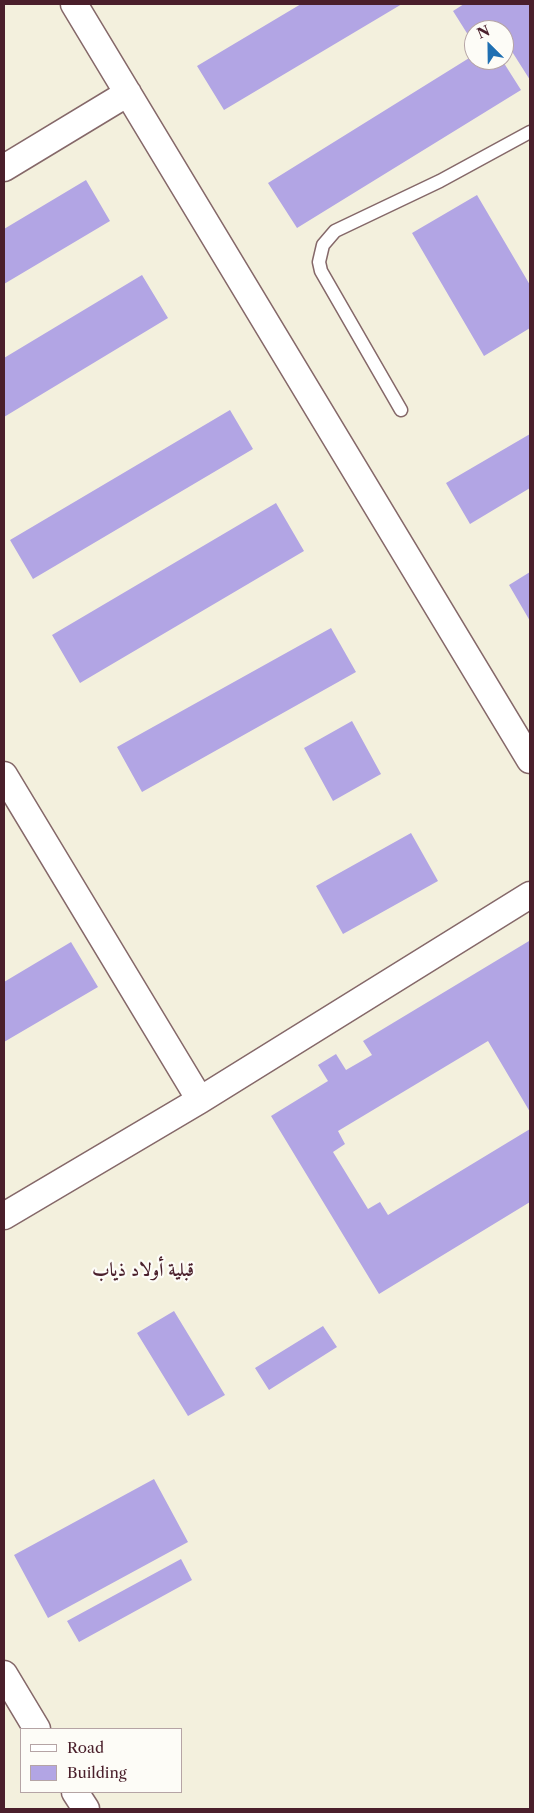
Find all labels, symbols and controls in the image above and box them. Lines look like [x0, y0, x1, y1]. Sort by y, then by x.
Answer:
north arrow [464, 20, 514, 70]
text: N [474, 21, 493, 43]
district label: قبلية أولاد ذياب [92, 1260, 194, 1282]
legend [20, 1728, 182, 1793]
text: Road [67, 1738, 104, 1757]
text: Building [67, 1763, 127, 1782]

